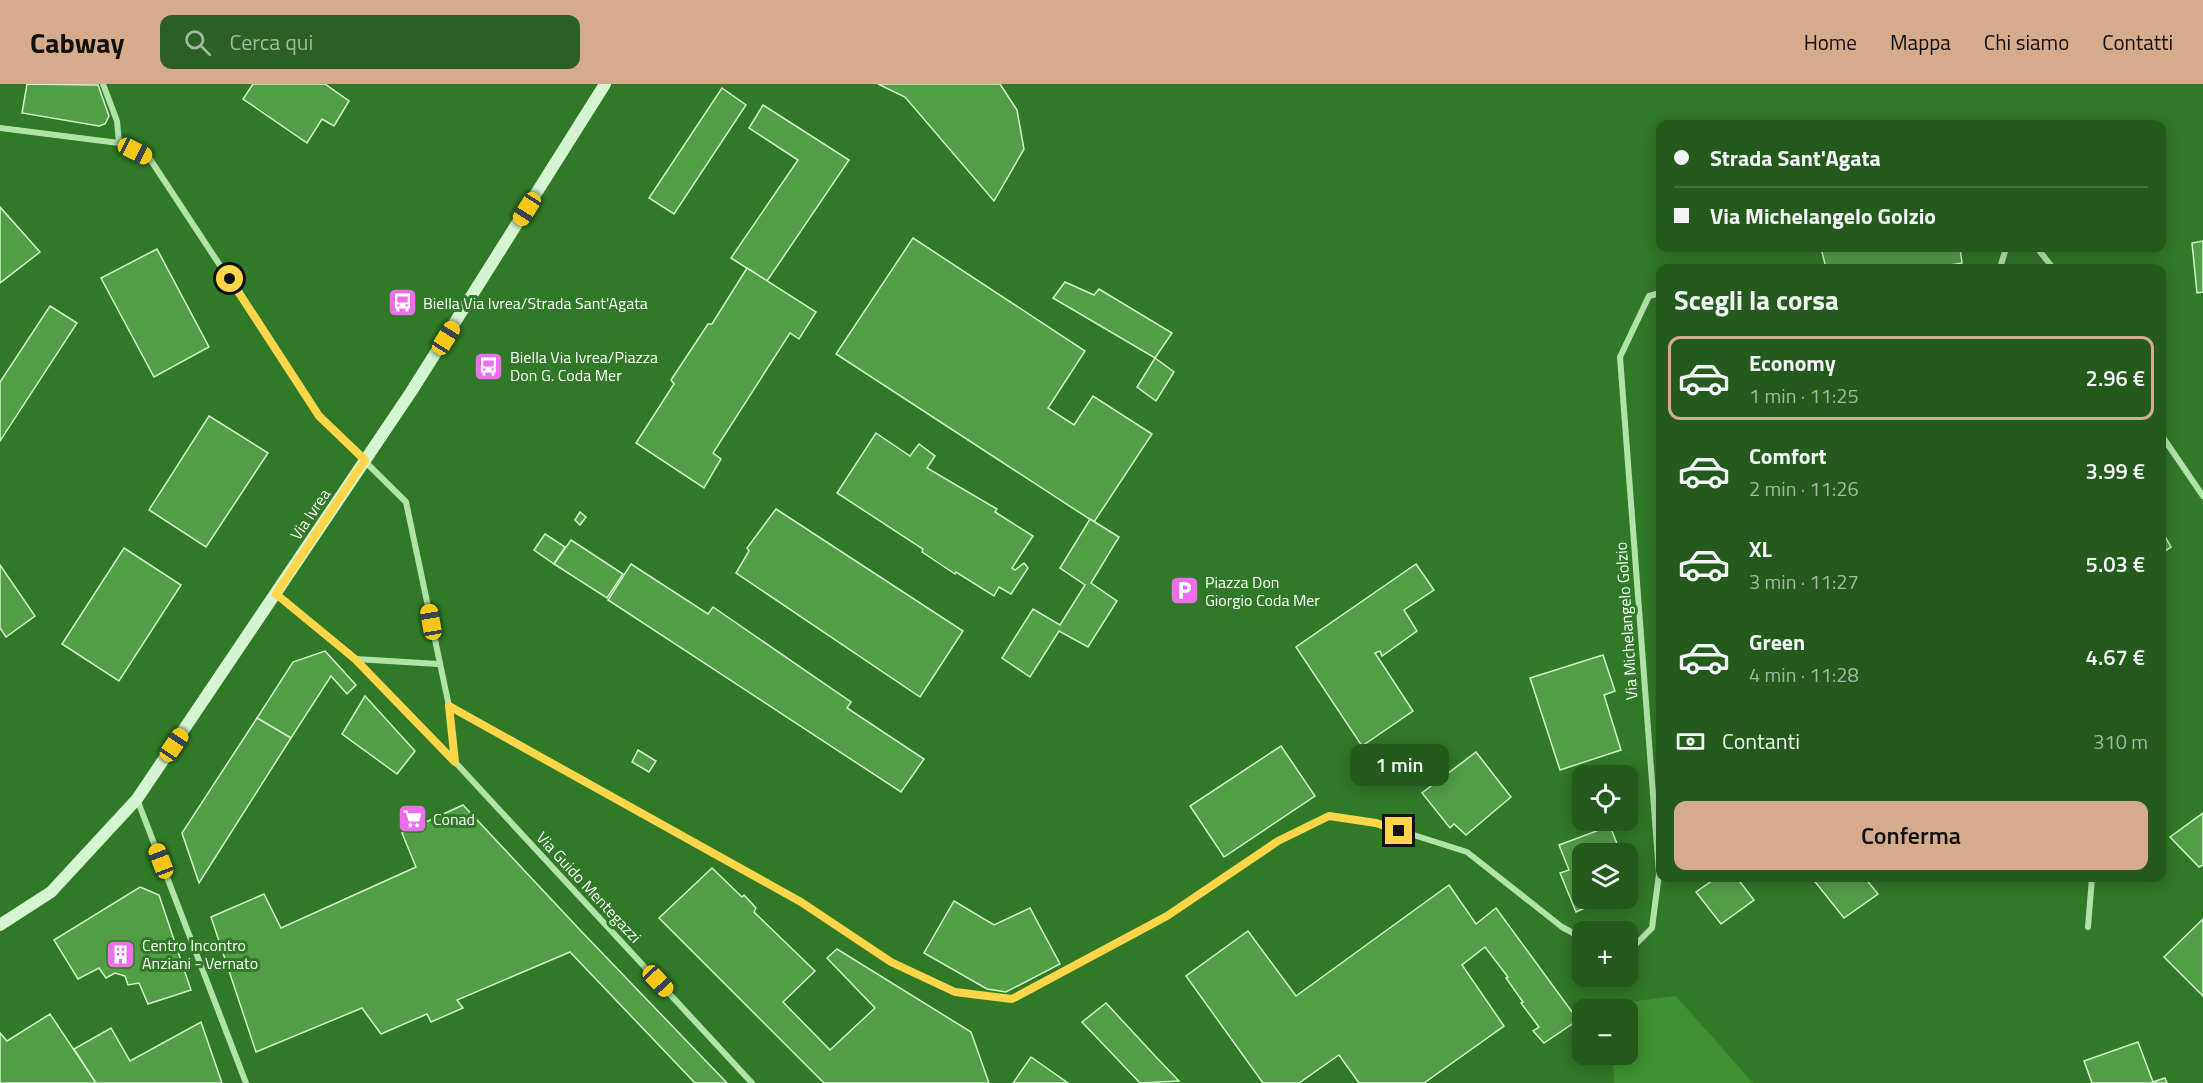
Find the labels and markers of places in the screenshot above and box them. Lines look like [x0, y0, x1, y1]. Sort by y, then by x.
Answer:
bus stop icon: Biella Via Ivrea/Strada Sant'Agata [386, 287, 418, 319]
place label: Biella Via Ivrea/Strada Sant'Agata [423, 291, 648, 315]
place label: Biella Via Ivrea/Piazza Don G. Coda Mer [510, 345, 658, 387]
bus stop icon: Biella Via Ivrea/Piazza Don G. Coda Mer [473, 350, 505, 382]
place label: Piazza Don Giorgio Coda Mer [1205, 570, 1320, 612]
parking icon: Piazza Don Giorgio Coda Mer [1168, 575, 1200, 607]
supermarket icon: Conad [396, 803, 428, 835]
place label: Conad [433, 807, 475, 831]
place label: Centro Incontro Anziani - Vernato [142, 933, 258, 975]
building icon: Centro Incontro Anziani - Vernato [105, 938, 137, 970]

